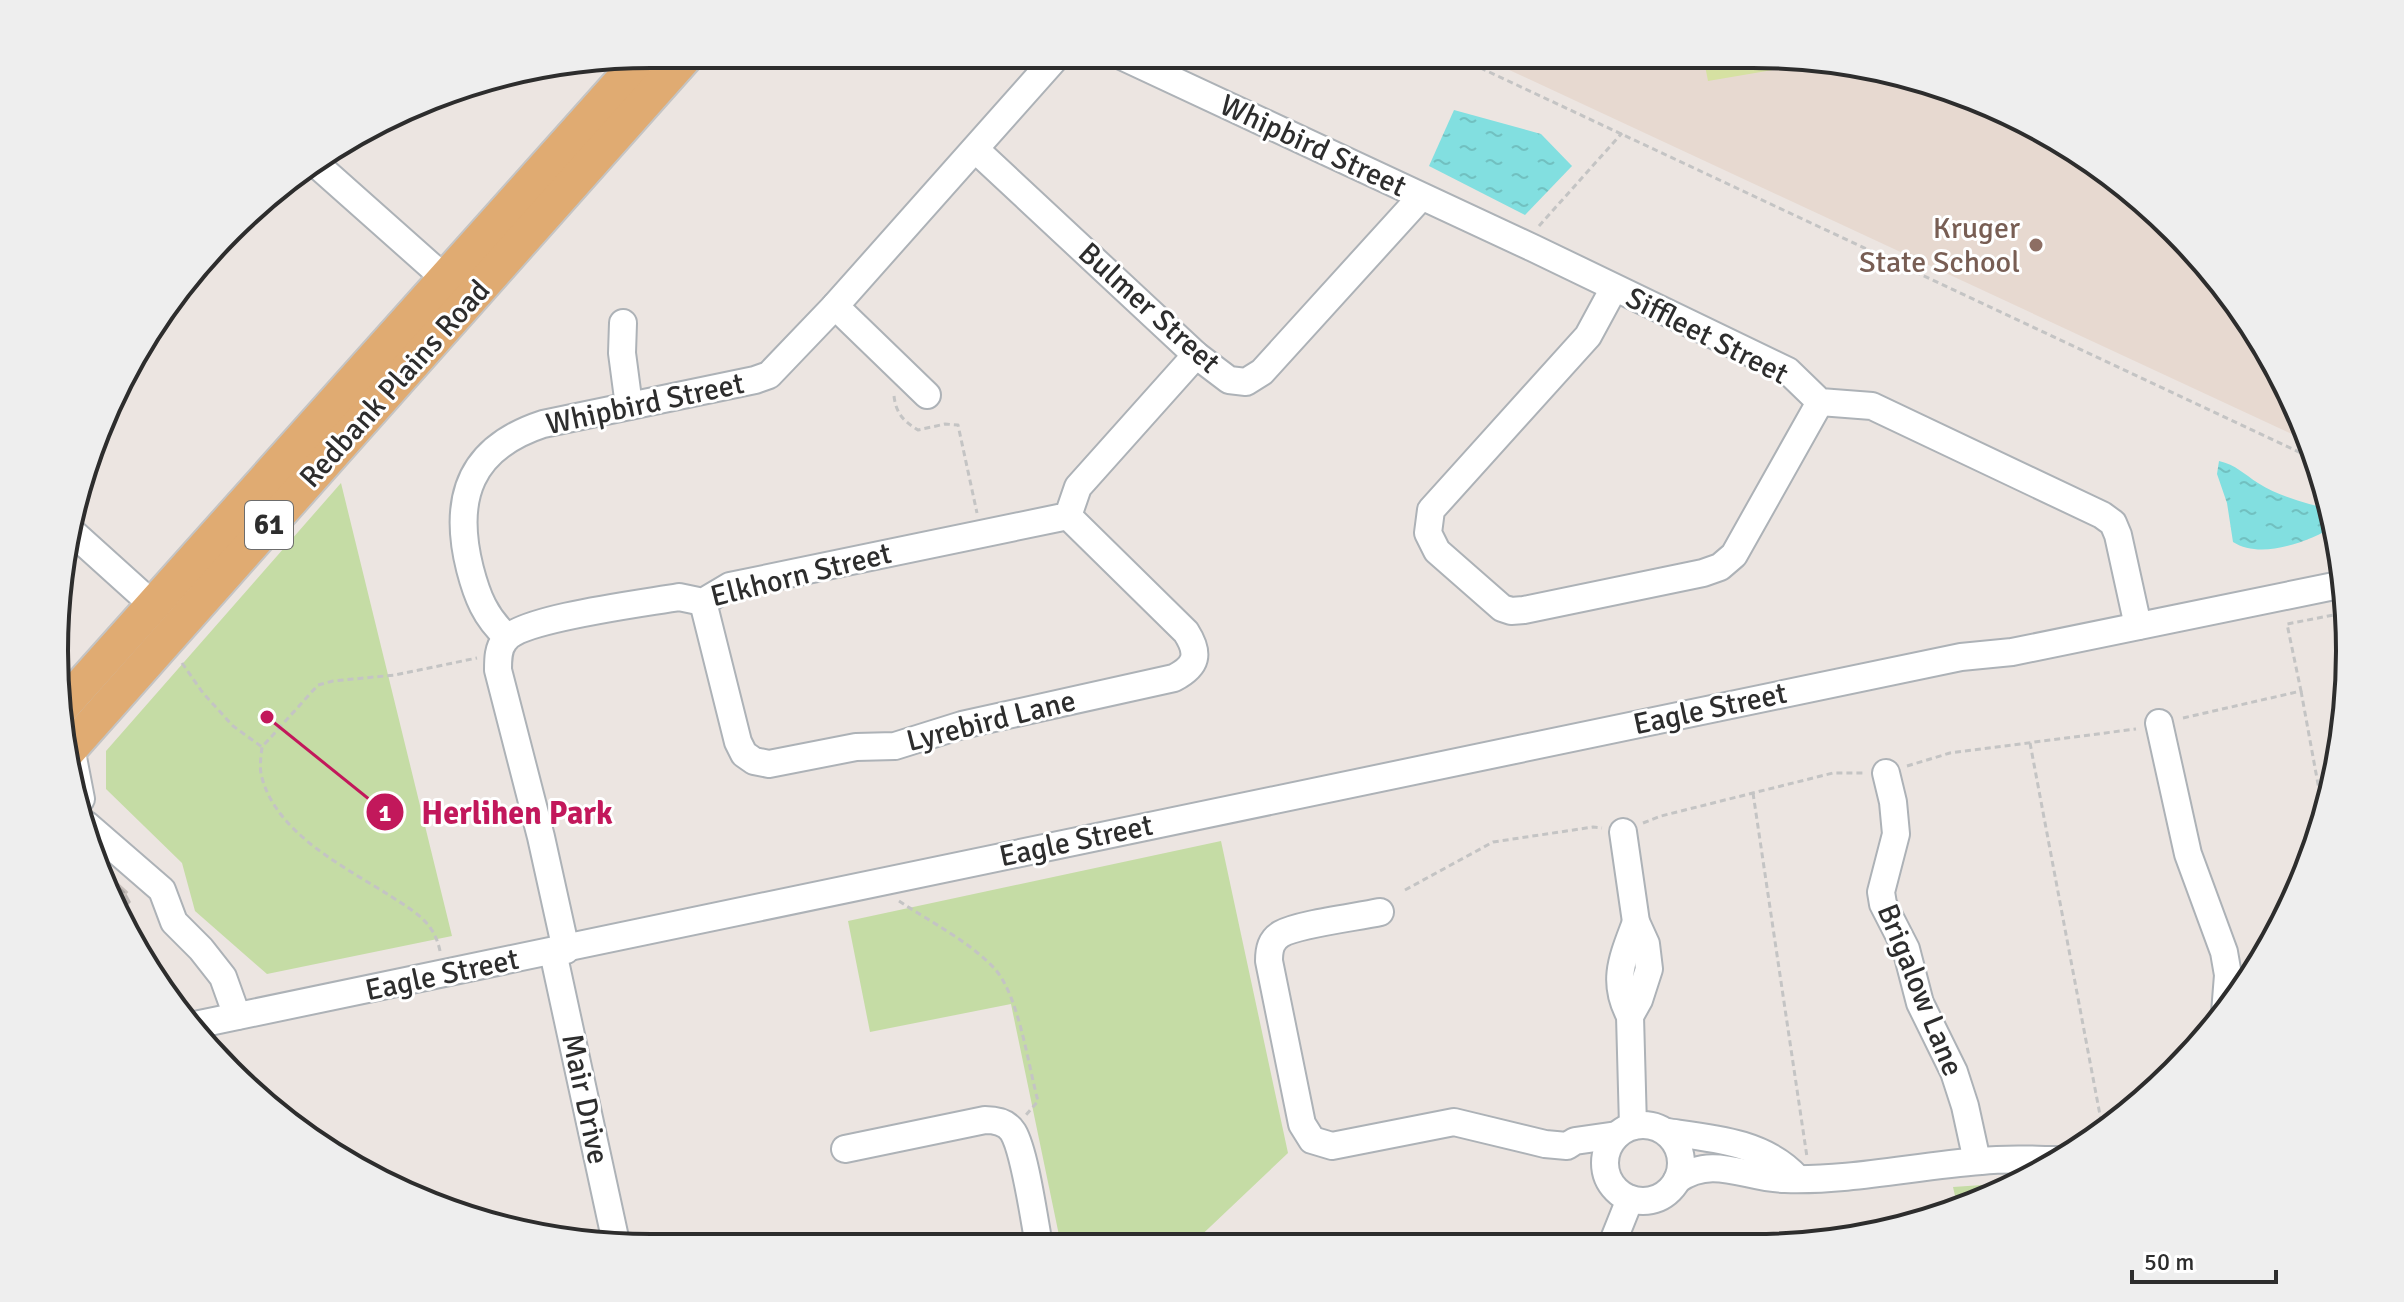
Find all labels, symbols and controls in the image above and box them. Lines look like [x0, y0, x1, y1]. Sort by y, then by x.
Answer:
street label: Whipbird Street [1214, 87, 1412, 205]
place label: Kruger State School [1859, 210, 2020, 281]
street label: Bulmer Street [1070, 235, 1228, 381]
marker: Kruger State School [2027, 236, 2045, 254]
street label: Redbank Plains Road [292, 272, 498, 496]
street label: Siffleet Street [1620, 279, 1794, 393]
street label: Whipbird Street [543, 365, 747, 443]
road number: 61 [245, 501, 293, 549]
street label: Elkhorn Street [707, 535, 895, 615]
street label: Eagle Street [1630, 675, 1790, 743]
street label: Lyrebird Lane [903, 682, 1079, 760]
callout: Herlihen Park [365, 784, 629, 840]
text: Herlihen Park [421, 794, 613, 833]
text: 1 [379, 798, 392, 828]
street label: Eagle Street [996, 807, 1156, 875]
street label: Brigalow Lane [1869, 898, 1971, 1082]
street label: Eagle Street [362, 941, 522, 1009]
street label: Mair Drive [553, 1030, 617, 1168]
scale bar [2132, 1234, 2276, 1284]
text: 50 m [2144, 1247, 2194, 1277]

